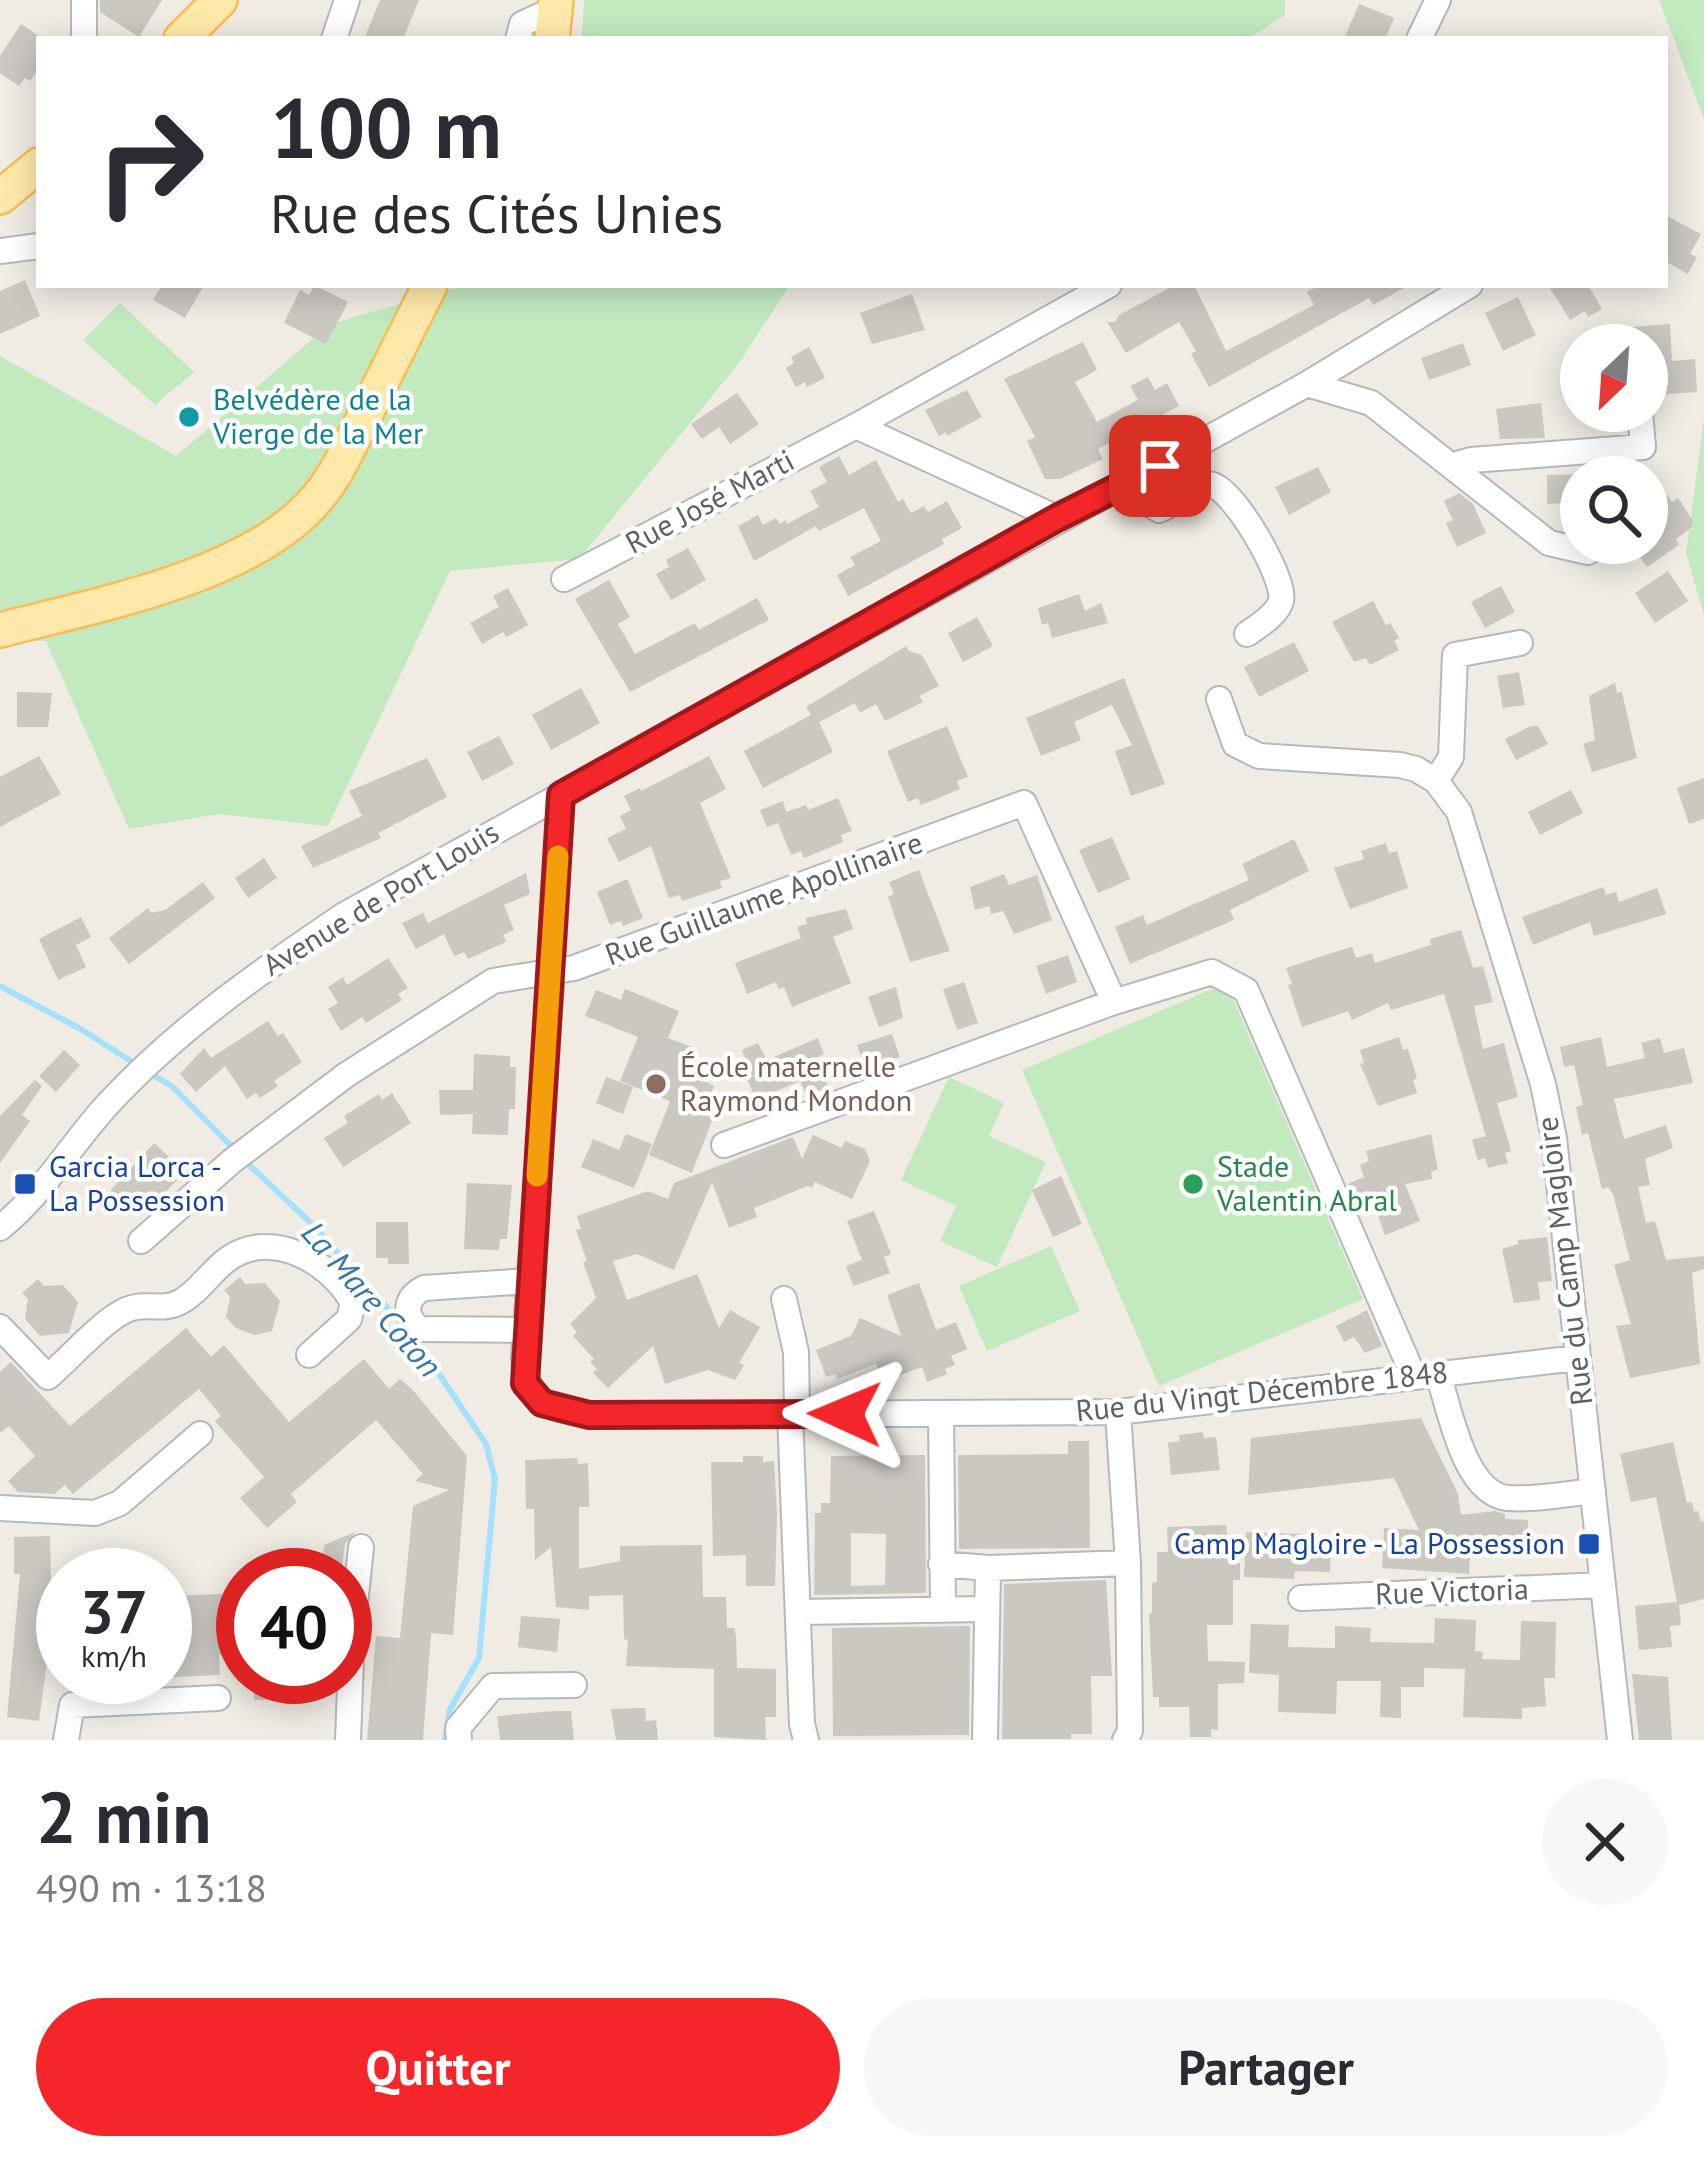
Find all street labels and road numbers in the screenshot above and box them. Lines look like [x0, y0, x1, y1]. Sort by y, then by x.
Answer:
street label: Rue José Marti [618, 440, 800, 561]
street label: Avenue de Port Louis [255, 812, 505, 984]
street label: Rue Guillaume Apollinaire [599, 822, 928, 973]
street label: Rue du Camp Magloire [1526, 1115, 1601, 1408]
street label: Rue du Vingt Décembre 1848 [1074, 1352, 1450, 1429]
street label: Rue Victoria [1374, 1568, 1529, 1613]

